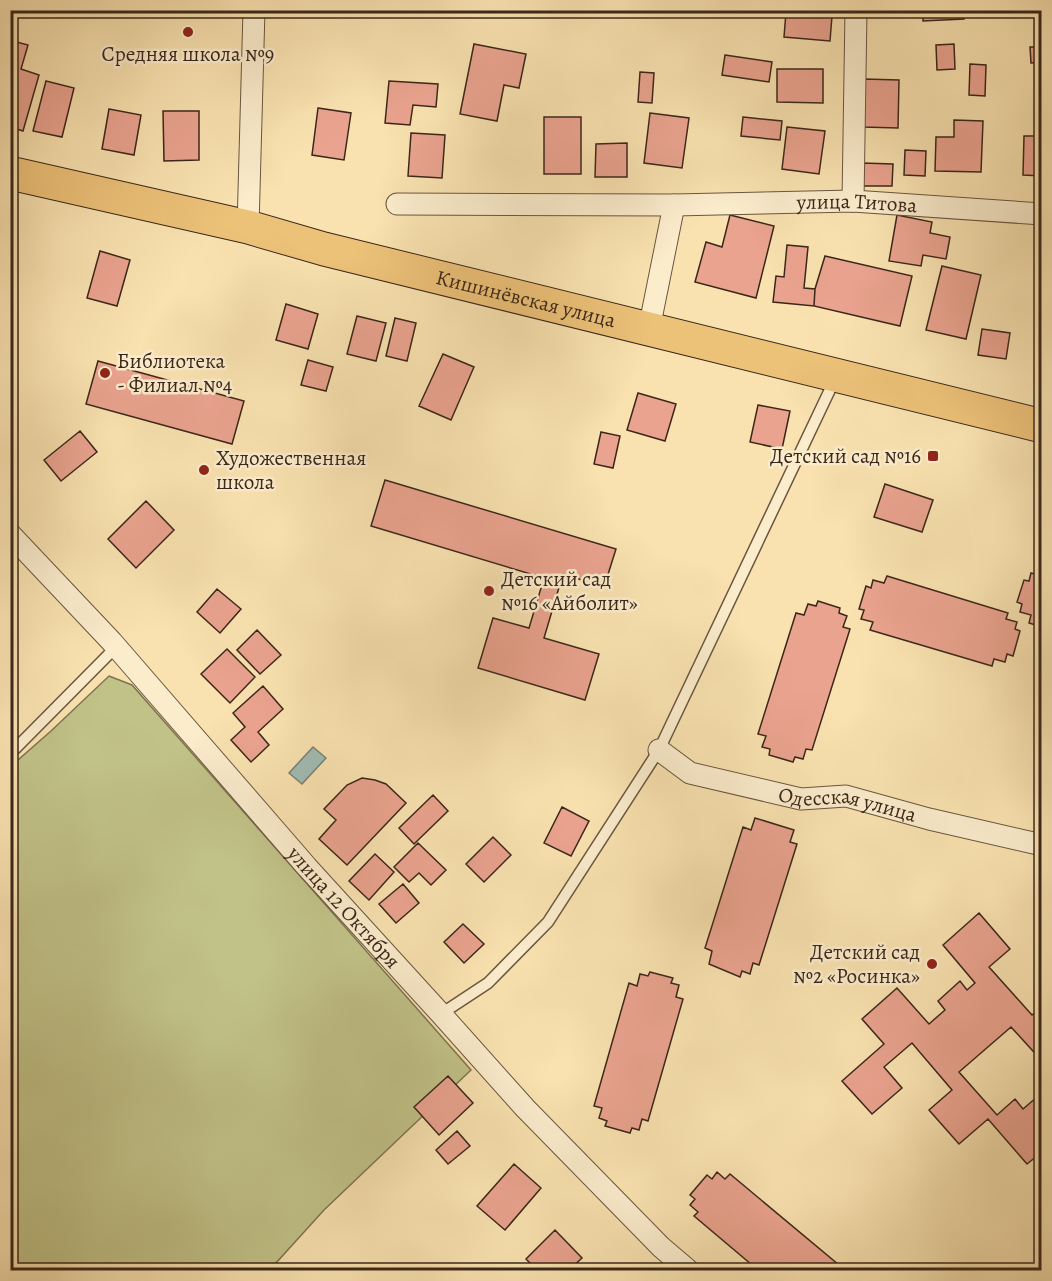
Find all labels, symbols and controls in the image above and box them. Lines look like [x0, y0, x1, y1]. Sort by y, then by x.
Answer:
marker: Средняя школа №9 [181, 25, 195, 39]
place label: Средняя школа №9 [102, 40, 274, 68]
street label: улица Титова [795, 187, 918, 219]
street label: Кишинёвская улица [433, 263, 619, 334]
place label: Библиотека - Филиал №4 [117, 347, 232, 399]
marker: Библиотека - Филиал №4 [98, 366, 112, 380]
place label: Детский сад №16 [770, 442, 921, 470]
place label: Художественная школа [216, 444, 366, 496]
marker: Детский сад №16 [926, 449, 940, 463]
marker: Художественная школа [197, 463, 211, 477]
place label: Детский сад №16 «Айболит» [501, 565, 638, 617]
marker: Детский сад №16 «Айболит» [482, 584, 496, 598]
street label: Одесская улица [776, 780, 920, 829]
street label: улица 12 Октября [281, 840, 407, 974]
place label: Детский сад №2 «Росинка» [793, 938, 920, 990]
marker: Детский сад №2 «Росинка» [925, 957, 939, 971]

